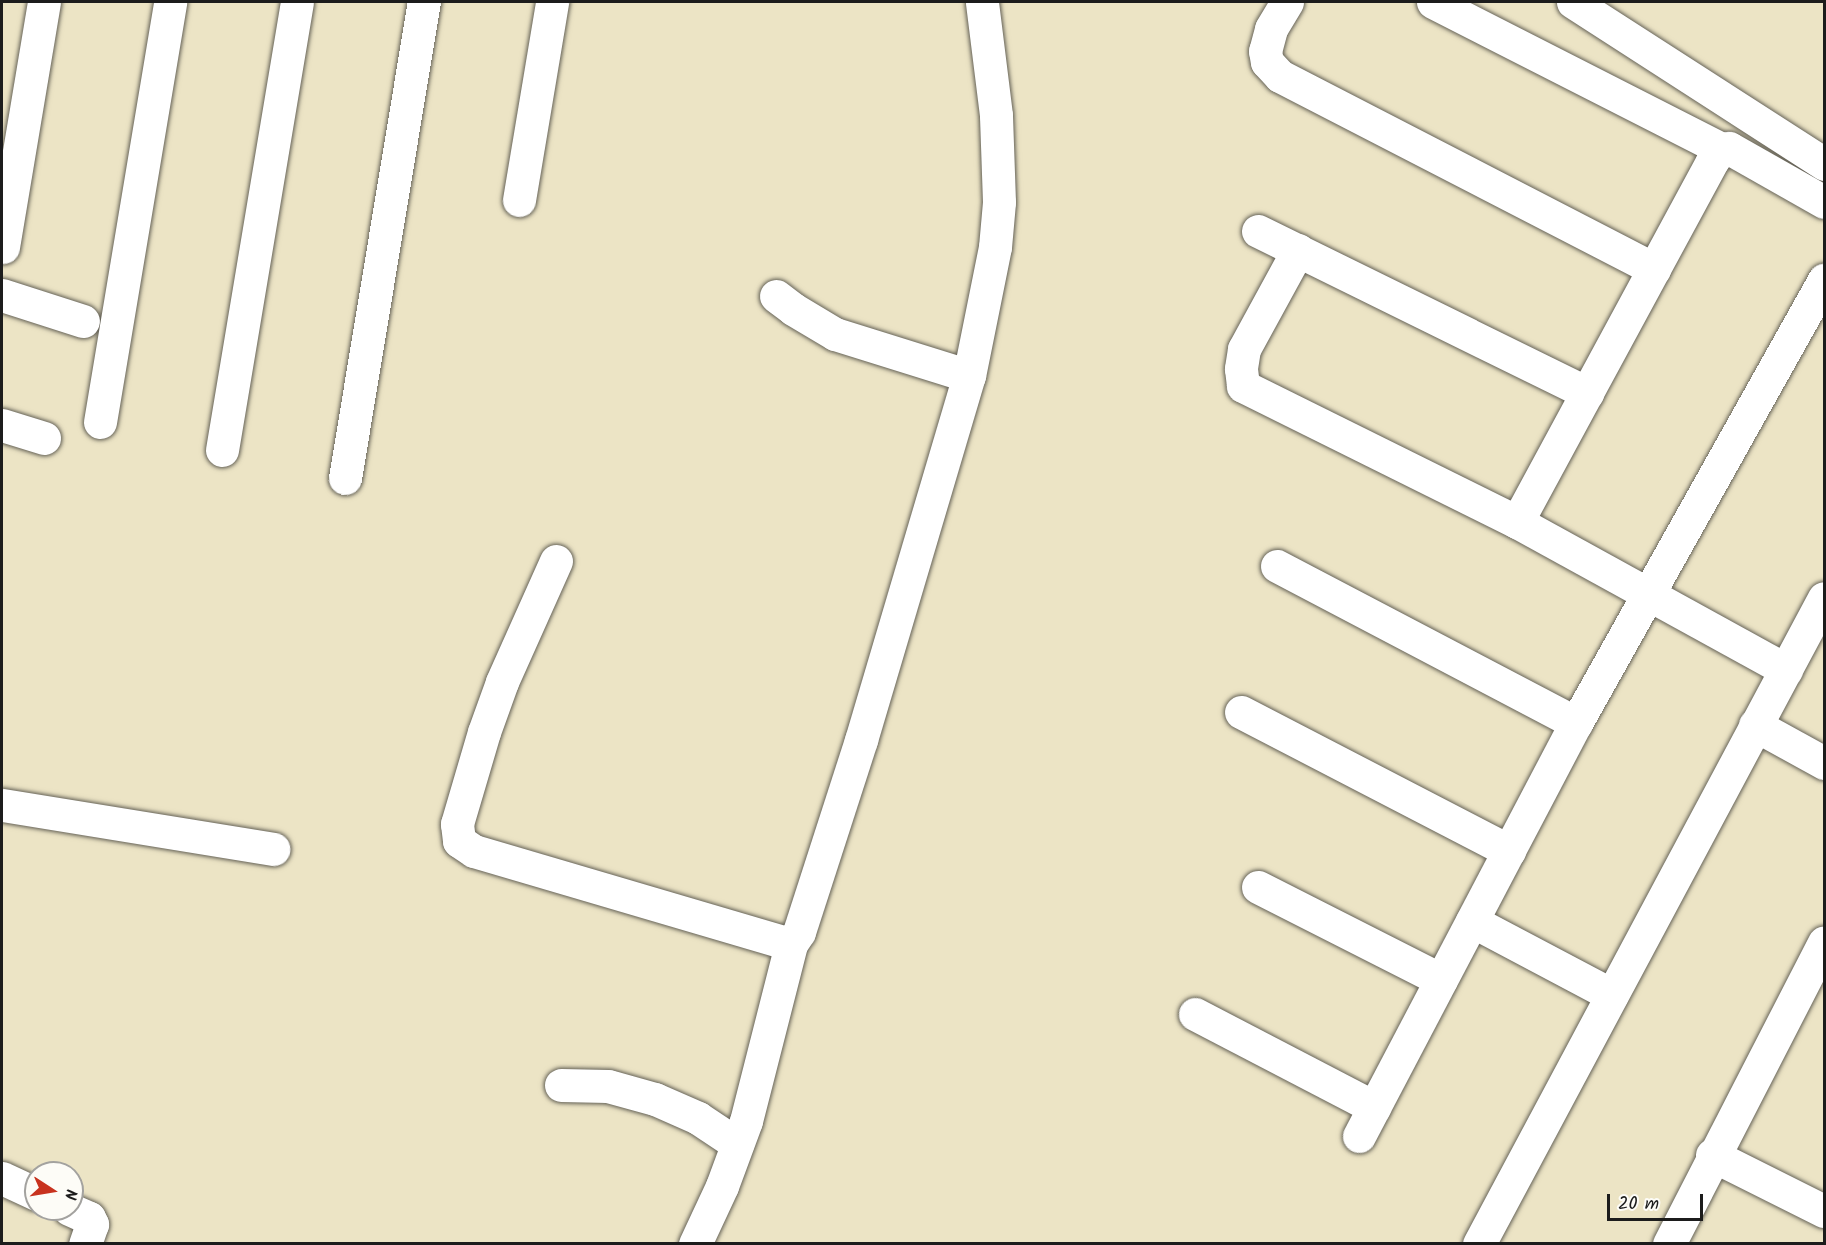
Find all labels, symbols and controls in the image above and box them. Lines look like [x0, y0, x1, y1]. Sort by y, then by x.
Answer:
north arrow [24, 1161, 84, 1221]
scale bar [1610, 1182, 1706, 1220]
text: N [57, 1187, 83, 1202]
text: 20 m [1618, 1190, 1659, 1219]

